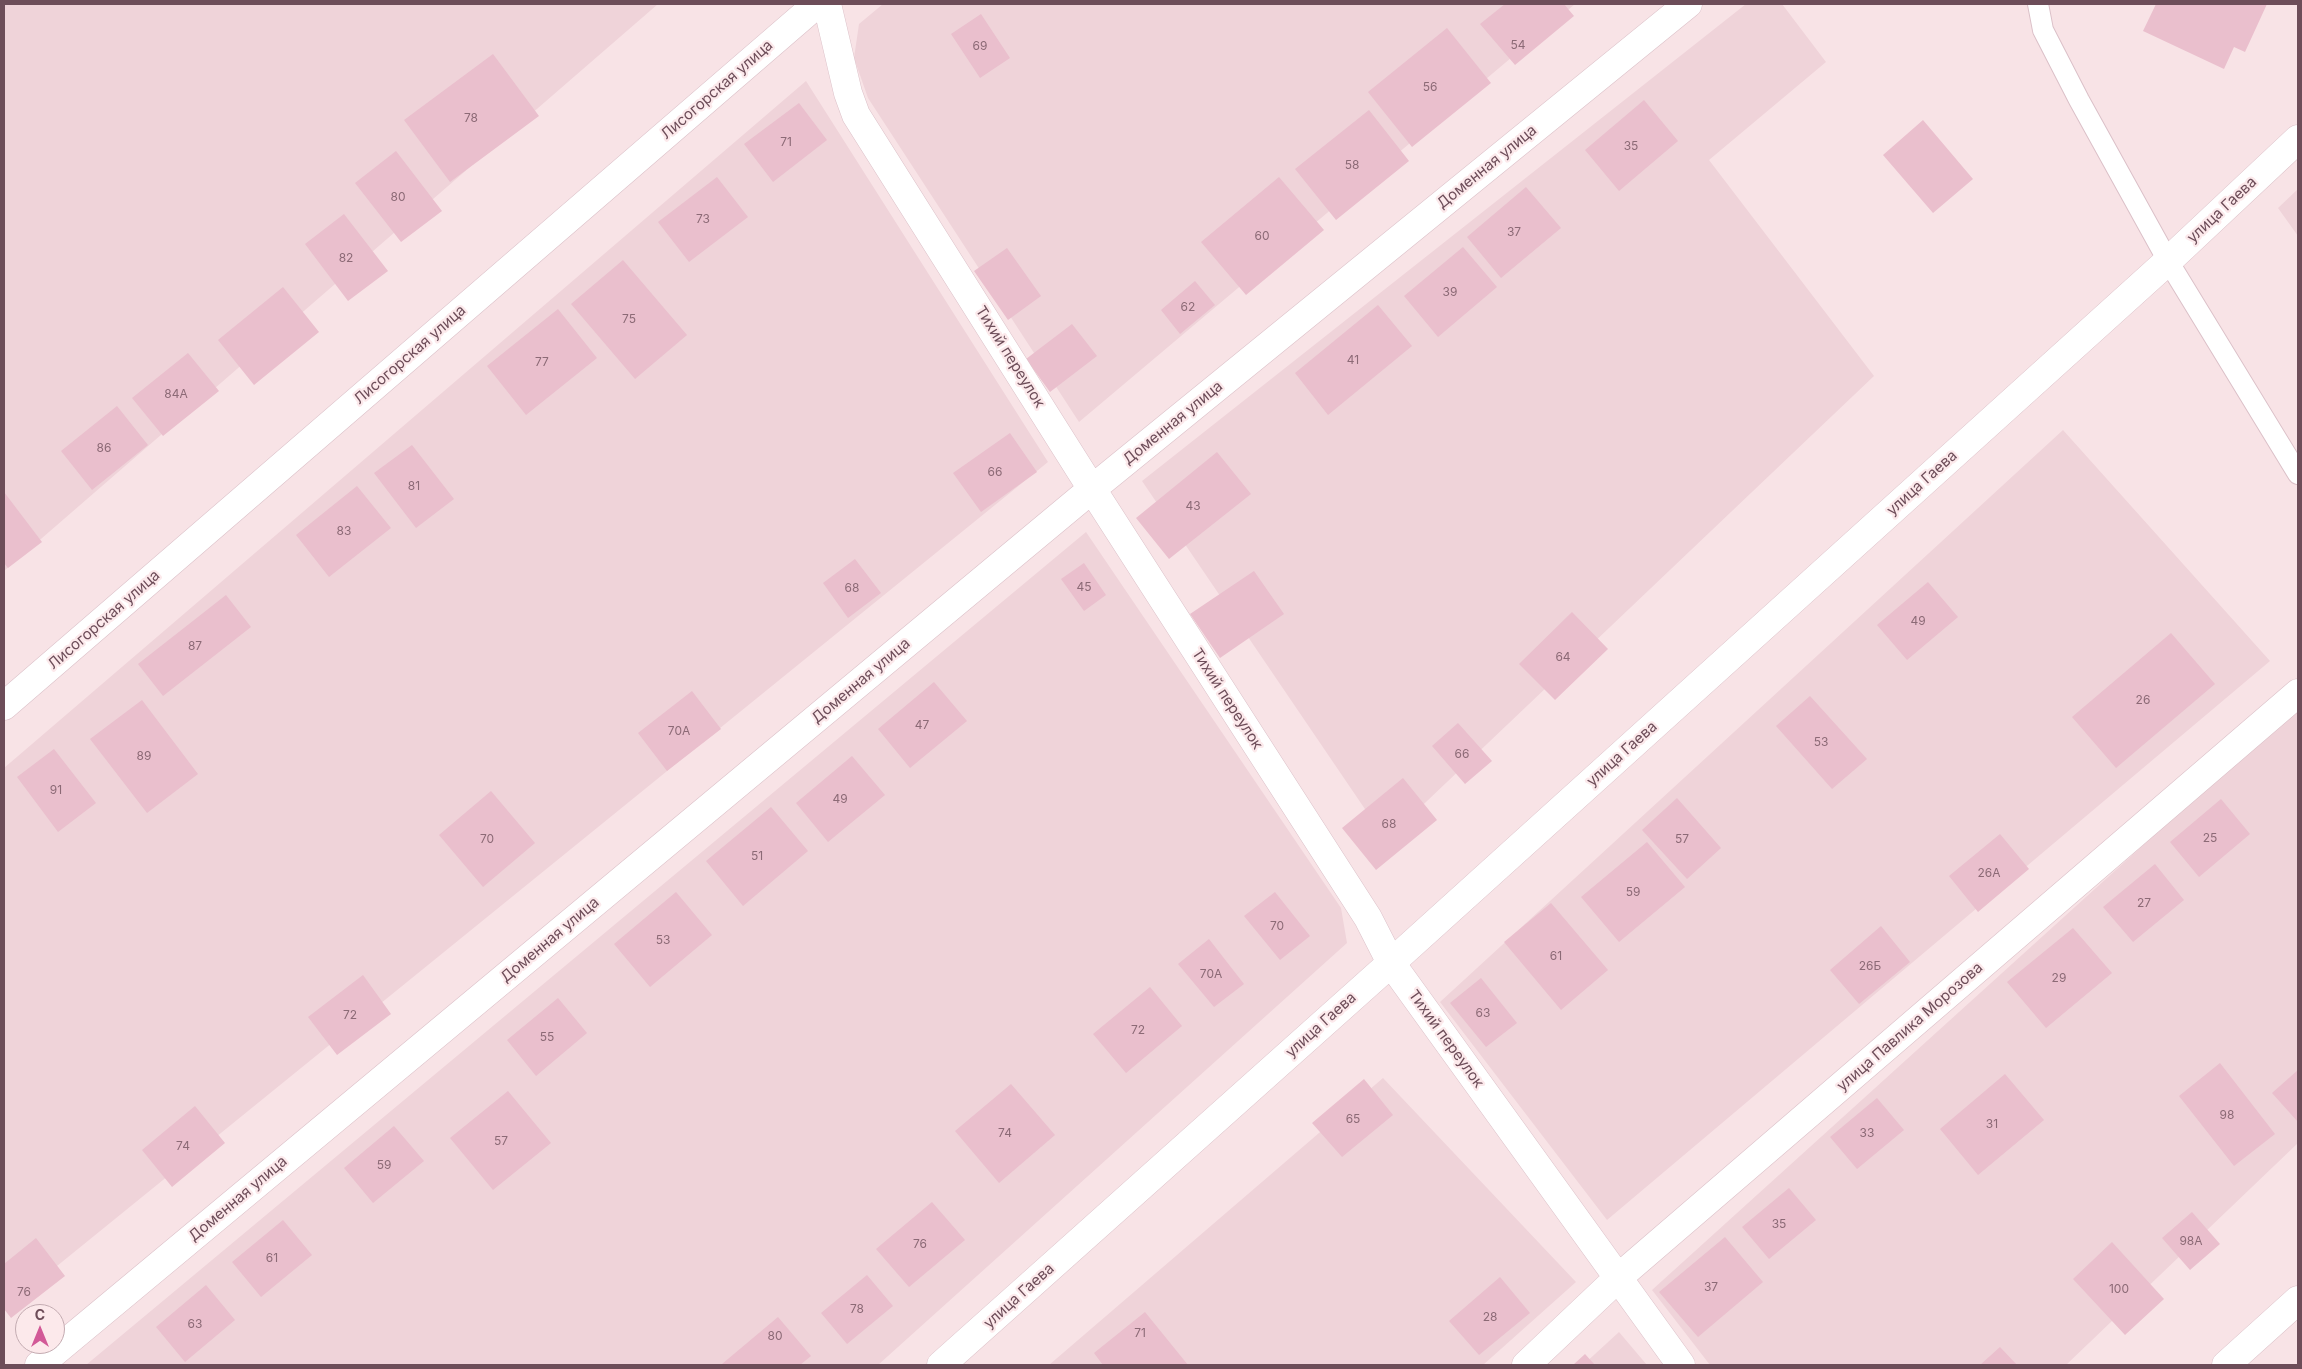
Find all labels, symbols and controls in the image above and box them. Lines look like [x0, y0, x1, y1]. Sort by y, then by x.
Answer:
street label: Лисогорская улица [657, 36, 777, 144]
house number: 54 [1510, 38, 1526, 52]
house number: 69 [973, 39, 987, 53]
house number: 56 [1423, 80, 1437, 94]
house number: 78 [464, 111, 478, 125]
street label: Доменная улица [1434, 121, 1540, 213]
house number: 71 [780, 135, 792, 149]
house number: 35 [1624, 139, 1638, 153]
house number: 58 [1345, 158, 1359, 172]
street label: улица Гаева [2184, 173, 2260, 247]
house number: 80 [391, 190, 405, 204]
house number: 73 [696, 212, 710, 226]
house number: 37 [1507, 225, 1521, 239]
house number: 60 [1254, 229, 1270, 243]
house number: 82 [339, 251, 353, 265]
house number: 39 [1443, 285, 1457, 299]
house number: 62 [1181, 300, 1195, 314]
street label: Лисогорская улица [350, 301, 470, 409]
street label: Тихий переулок [971, 303, 1049, 411]
house number: 75 [622, 312, 636, 326]
house number: 41 [1347, 353, 1359, 367]
house number: 77 [535, 355, 549, 369]
street label: Доменная улица [1120, 377, 1226, 469]
house number: 84А [164, 387, 188, 401]
house number: 86 [97, 441, 111, 455]
street label: улица Гаева [1883, 447, 1961, 519]
house number: 66 [988, 465, 1002, 479]
house number: 81 [408, 479, 420, 493]
house number: 43 [1185, 499, 1201, 513]
house number: 83 [337, 524, 351, 538]
street label: Лисогорская улица [44, 566, 164, 674]
house number: 45 [1076, 580, 1092, 594]
house number: 68 [845, 581, 859, 595]
house number: 49 [1910, 614, 1926, 628]
street label: Доменная улица [808, 635, 914, 727]
house number: 87 [188, 639, 202, 653]
street label: Тихий переулок [1188, 645, 1266, 753]
house number: 64 [1555, 650, 1571, 664]
house number: 26 [2136, 693, 2150, 707]
house number: 47 [915, 718, 929, 732]
street label: улица Гаева [1583, 718, 1661, 790]
house number: 70А [668, 724, 690, 738]
house number: 53 [1814, 735, 1828, 749]
house number: 66 [1455, 747, 1469, 761]
house number: 89 [137, 749, 151, 763]
house number: 91 [50, 783, 62, 797]
house number: 49 [832, 792, 848, 806]
house number: 68 [1382, 817, 1396, 831]
house number: 25 [2203, 831, 2217, 845]
house number: 70 [480, 832, 494, 846]
house number: 57 [1675, 832, 1689, 846]
house number: 51 [751, 849, 763, 863]
house number: 26А [1977, 866, 2001, 880]
house number: 59 [1626, 885, 1640, 899]
street label: Доменная улица [497, 894, 603, 986]
house number: 27 [2137, 896, 2151, 910]
house number: 70 [1270, 919, 1284, 933]
house number: 53 [656, 933, 670, 947]
house number: 61 [1550, 949, 1562, 963]
street label: улица Павлика Морозова [1833, 959, 1987, 1095]
house number: 26Б [1859, 959, 1881, 973]
house number: 70А [1200, 967, 1222, 981]
house number: 29 [2052, 971, 2066, 985]
street label: Тихий переулок [1404, 987, 1488, 1091]
street label: улица Гаева [1282, 989, 1360, 1061]
house number: 63 [1476, 1006, 1490, 1020]
house number: 72 [343, 1008, 357, 1022]
house number: 72 [1131, 1023, 1145, 1037]
house number: 55 [540, 1030, 554, 1044]
house number: 98 [2220, 1108, 2234, 1122]
house number: 65 [1346, 1112, 1360, 1126]
house number: 31 [1986, 1117, 1998, 1131]
house number: 74 [998, 1126, 1012, 1140]
house number: 33 [1860, 1126, 1874, 1140]
house number: 57 [494, 1134, 508, 1148]
house number: 74 [176, 1139, 190, 1153]
street label: Доменная улица [185, 1153, 291, 1245]
house number: 59 [377, 1158, 391, 1172]
house number: 35 [1772, 1217, 1786, 1231]
house number: 98А [2179, 1234, 2203, 1248]
house number: 76 [913, 1237, 927, 1251]
house number: 61 [266, 1251, 278, 1265]
street label: улица Гаева [980, 1260, 1058, 1332]
house number: 37 [1704, 1280, 1718, 1294]
house number: 100 [2109, 1282, 2129, 1296]
house number: 76 [17, 1285, 31, 1299]
house number: 78 [850, 1302, 864, 1316]
north arrow [15, 1304, 65, 1354]
text: С [35, 1306, 45, 1323]
house number: 28 [1483, 1310, 1497, 1324]
house number: 63 [188, 1317, 202, 1331]
house number: 71 [1134, 1326, 1146, 1340]
house number: 80 [768, 1329, 782, 1343]

